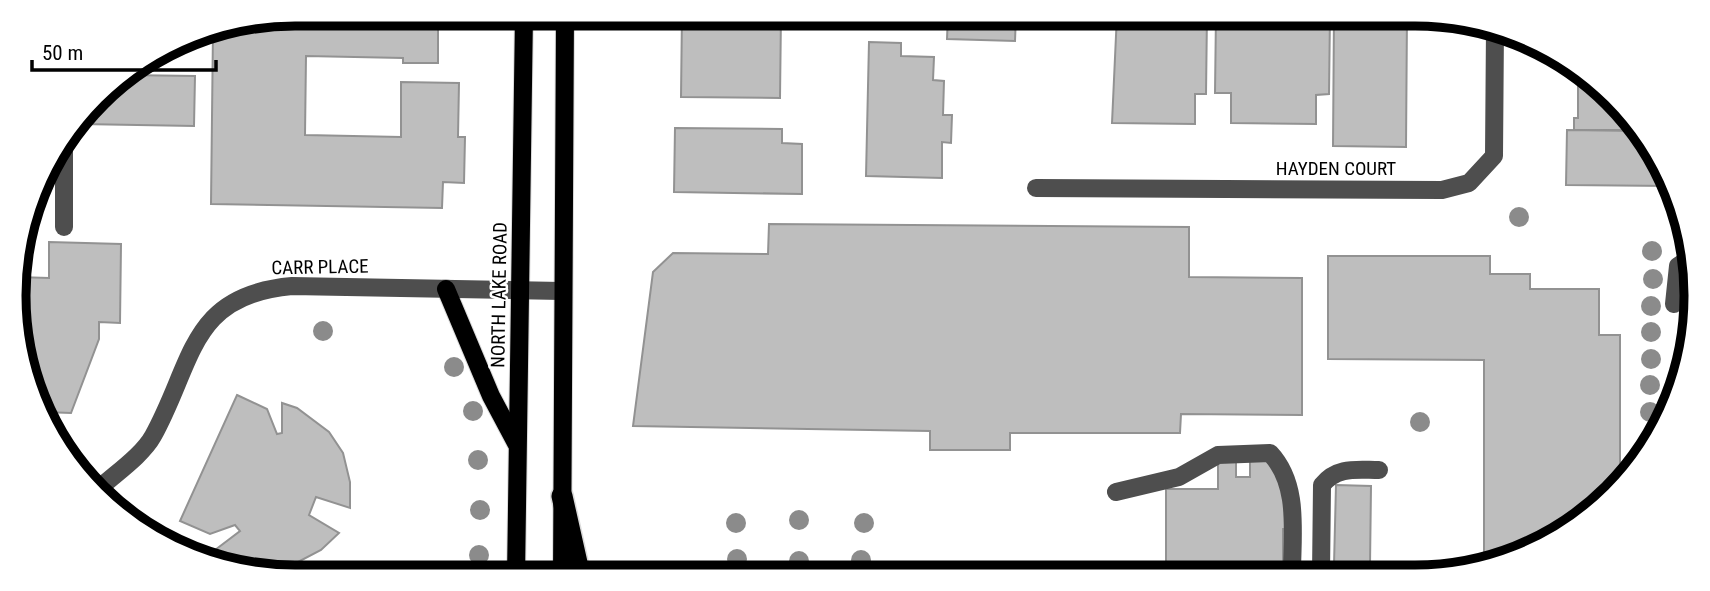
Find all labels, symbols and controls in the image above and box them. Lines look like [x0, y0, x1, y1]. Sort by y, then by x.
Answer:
scale bar [32, 28, 215, 72]
text: 50 m [42, 41, 83, 65]
street label: HAYDEN COURT [1276, 157, 1396, 180]
street label: NORTH LAKE ROAD [486, 222, 512, 368]
street label: CARR PLACE [271, 255, 369, 279]

